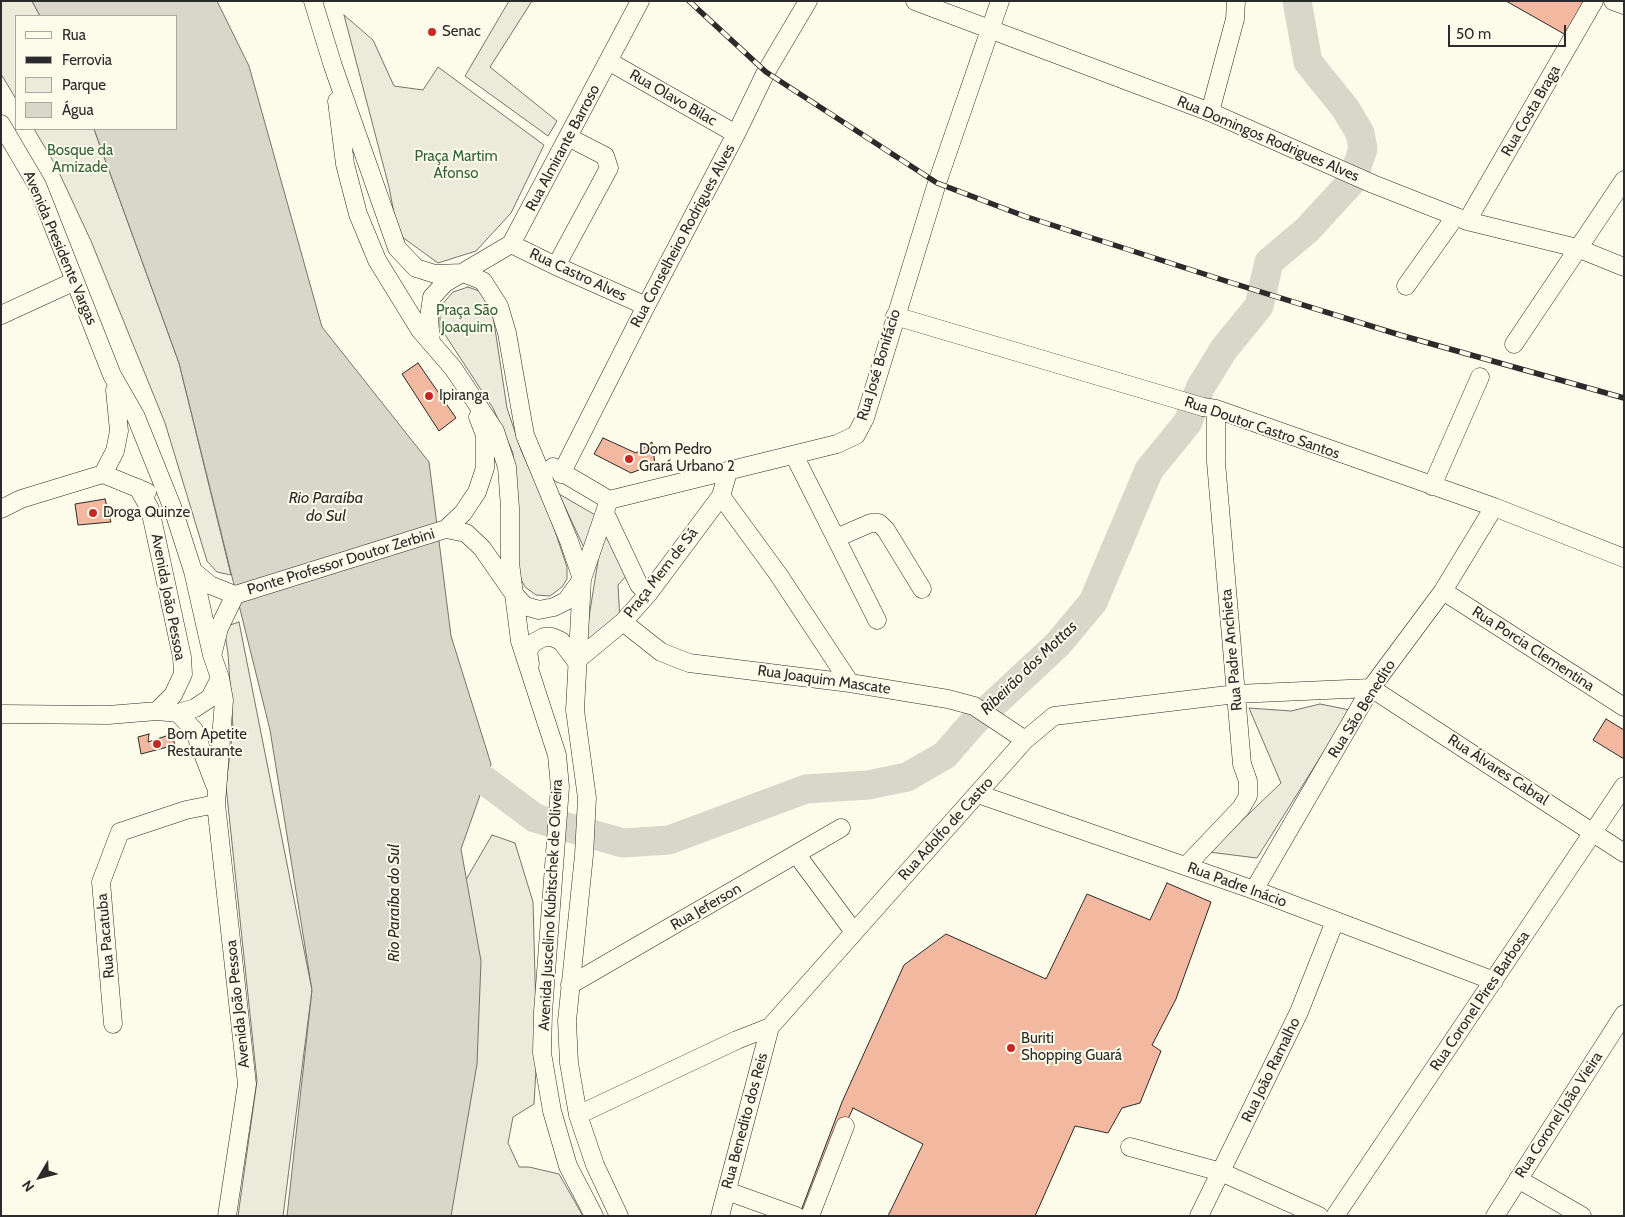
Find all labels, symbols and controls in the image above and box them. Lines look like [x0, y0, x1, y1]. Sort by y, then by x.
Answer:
legend [15, 15, 178, 130]
scale bar [1450, 15, 1568, 47]
place label: Senac [442, 23, 481, 41]
text: 50 m [1456, 25, 1491, 43]
text: Rua [62, 26, 86, 44]
marker: Senac [426, 26, 438, 38]
text: Ferrovia [62, 51, 112, 69]
street label: Rua Costa Braga [1498, 62, 1564, 160]
street label: Rua Olavo Bilac [626, 66, 720, 130]
text: Parque [62, 76, 106, 94]
street label: Rua Almirante Barroso [522, 82, 604, 214]
street label: Rua Domingos Rodrigues Alves [1174, 92, 1362, 186]
text: Água [62, 101, 94, 119]
street label: Rua Conselheiro Rodrigues Alves [627, 141, 739, 331]
park label: Bosque da Amizade [47, 142, 113, 177]
park label: Praça Martim Afonso [414, 148, 498, 183]
street label: Avenida Presidente Vargas [19, 168, 101, 328]
street label: Rua Castro Alves [527, 245, 629, 305]
park label: Praça São Joaquim [436, 302, 498, 337]
street label: Rua José Bonifácio [854, 307, 904, 423]
place label: Ipiranga [439, 387, 489, 405]
marker: Ipiranga [423, 390, 435, 402]
street label: Rua Doutor Castro Santos [1182, 393, 1342, 463]
place label: Dom Pedro Grará Urbano 2 [639, 441, 735, 476]
marker: Dom Pedro Grará Urbano 2 [623, 453, 635, 465]
water label: Rio Paraíba do Sul [289, 488, 363, 526]
place label: Droga Quinze [103, 504, 190, 522]
marker: Droga Quinze [87, 507, 99, 519]
street label: Praça Mem de Sá [620, 524, 702, 622]
street label: Ponte Professor Doutor Zerbini [245, 525, 437, 599]
street label: Avenida João Pessoa [147, 532, 189, 662]
street label: Rua Padre Anchieta [1218, 588, 1246, 712]
street label: Rua Porcia Clementina [1468, 603, 1598, 695]
water label: Ribeirão dos Mottas [977, 617, 1081, 719]
street label: Rua São Benedito [1325, 657, 1399, 761]
street label: Rua Joaquim Mascate [756, 662, 892, 698]
place label: Bom Apetite Restaurante [167, 726, 247, 761]
street label: Rua Álvares Cabral [1444, 731, 1552, 809]
marker: Bom Apetite Restaurante [151, 738, 163, 750]
street label: Rua Adolfo de Castro [895, 774, 997, 884]
street label: Avenida Juscelino Kubitschek de Oliveira [535, 779, 567, 1031]
water label: Rio Paraíba do Sul [384, 844, 404, 962]
street label: Rua Padre Inácio [1185, 859, 1289, 911]
street label: Rua Jeferson [667, 880, 745, 934]
street label: Rua Pacatuba [93, 893, 119, 979]
street label: Rua Coronel Pires Barbosa [1426, 928, 1534, 1074]
street label: Avenida João Pessoa [222, 939, 254, 1069]
street label: Rua João Ramalho [1238, 1015, 1304, 1125]
place label: Buriti Shopping Guará [1021, 1030, 1122, 1065]
marker: Buriti Shopping Guará [1005, 1042, 1017, 1054]
street label: Rua Coronel João Vieira [1511, 1049, 1607, 1181]
street label: Rua Benedito dos Reis [718, 1051, 772, 1191]
north arrow [15, 1152, 65, 1202]
text: N [18, 1177, 38, 1195]

